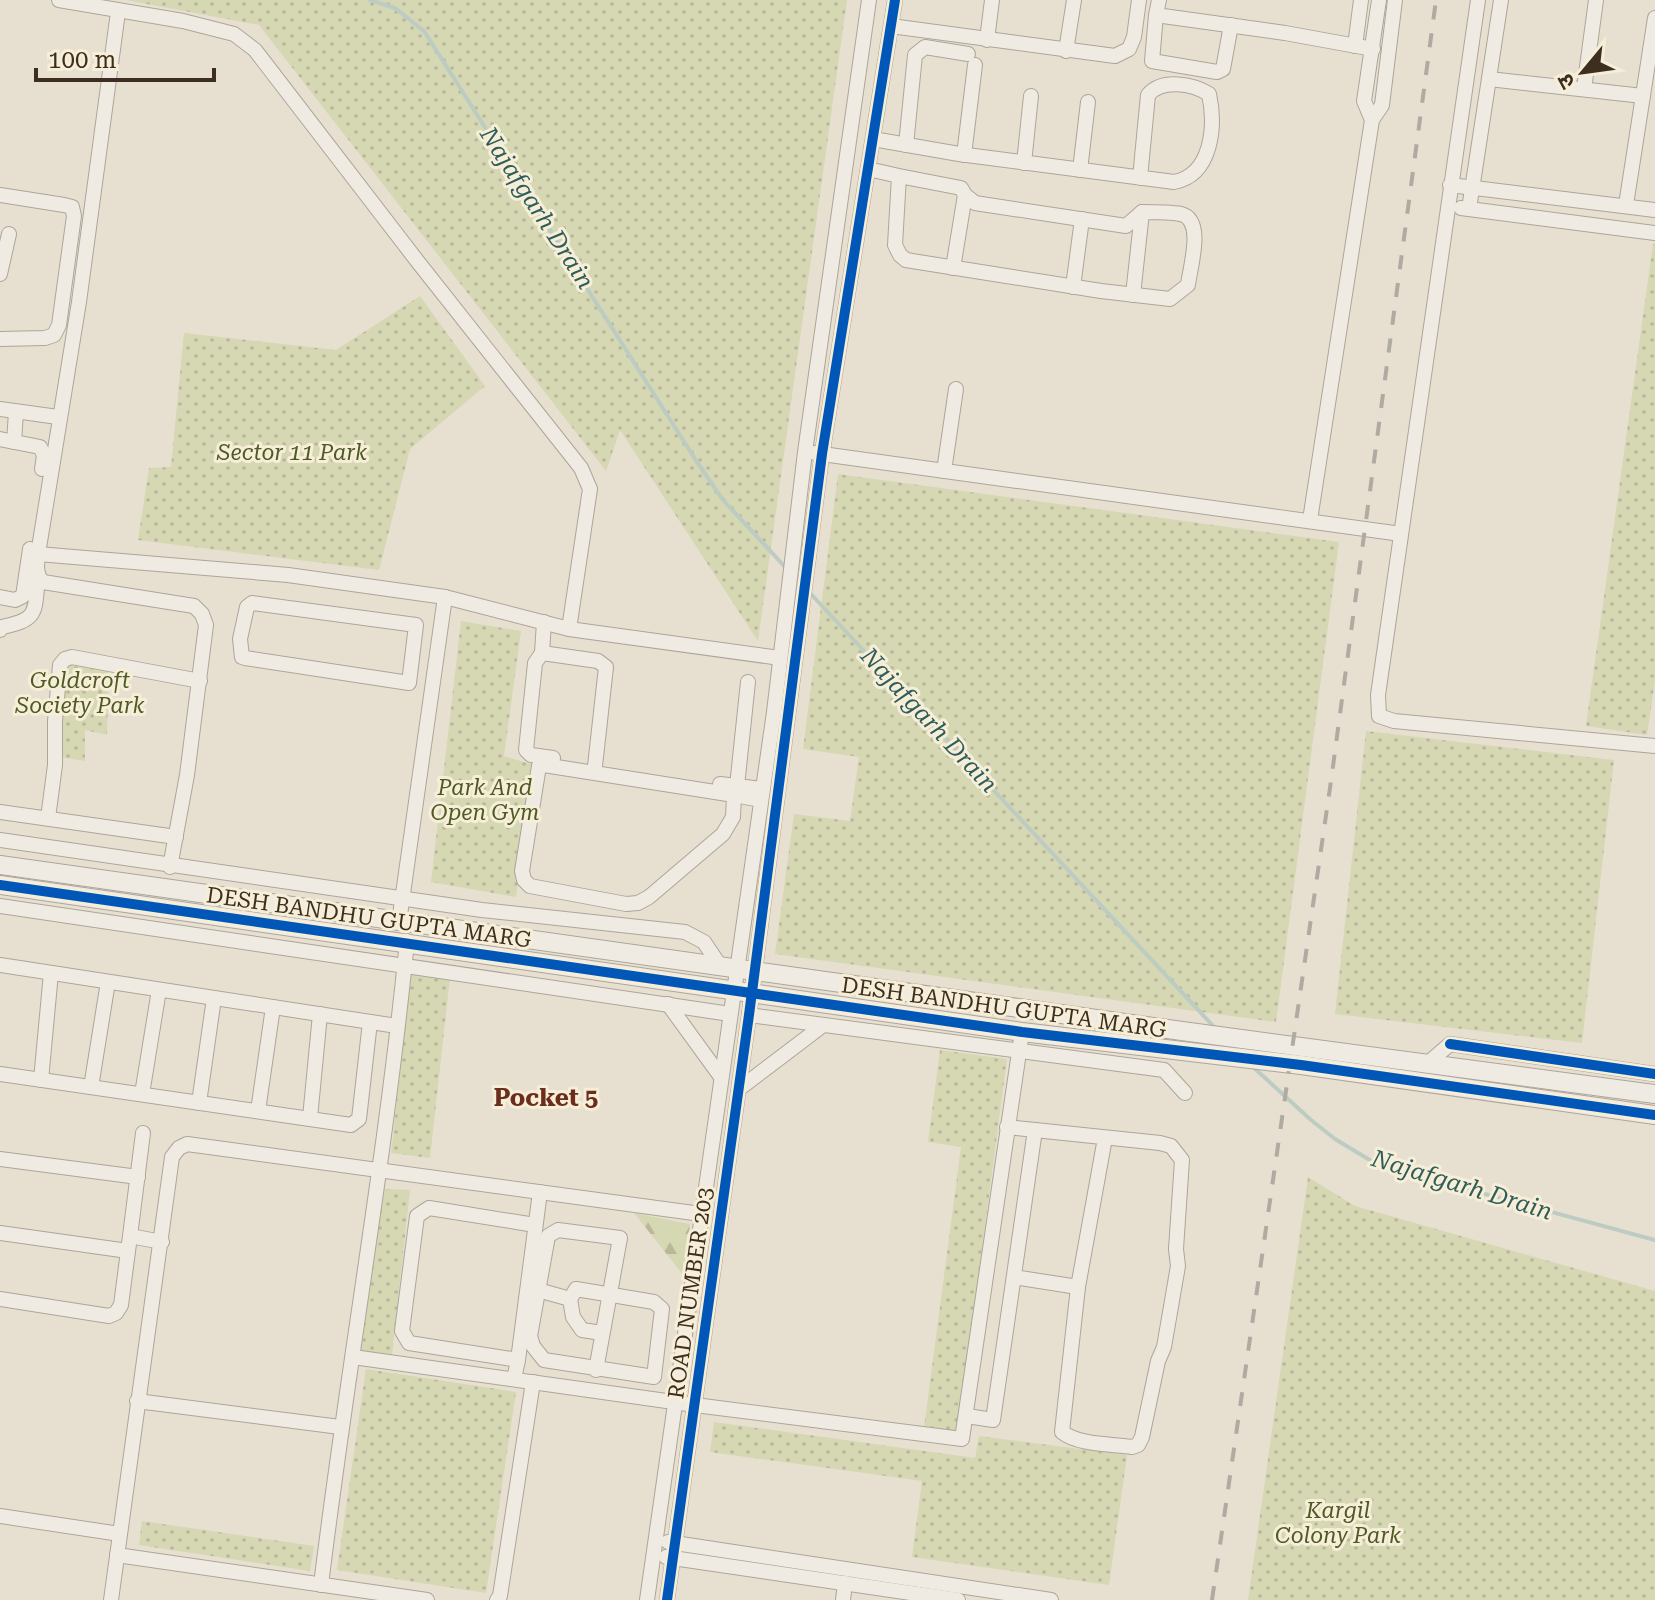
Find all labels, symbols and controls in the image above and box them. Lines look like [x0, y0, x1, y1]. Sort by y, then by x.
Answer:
scale bar [36, 32, 214, 82]
north arrow [1543, 32, 1623, 112]
text: 100 m [48, 46, 116, 74]
text: उ [1551, 69, 1580, 93]
water label: Najafgarh Drain [474, 121, 600, 294]
park label: Sector 11 Park [216, 440, 367, 465]
water label: Najafgarh Drain [854, 641, 1003, 798]
park label: Goldcroft Society Park [15, 668, 144, 718]
park label: Park And Open Gym [431, 775, 539, 825]
street label: DESH BANDHU GUPTA MARG [205, 882, 533, 953]
street label: DESH BANDHU GUPTA MARG [840, 972, 1168, 1043]
district label: Pocket 5 [494, 1084, 598, 1112]
water label: Najafgarh Drain [1367, 1144, 1556, 1226]
street label: ROAD NUMBER 203 [663, 1186, 718, 1400]
park label: Kargil Colony Park [1275, 1498, 1401, 1548]

